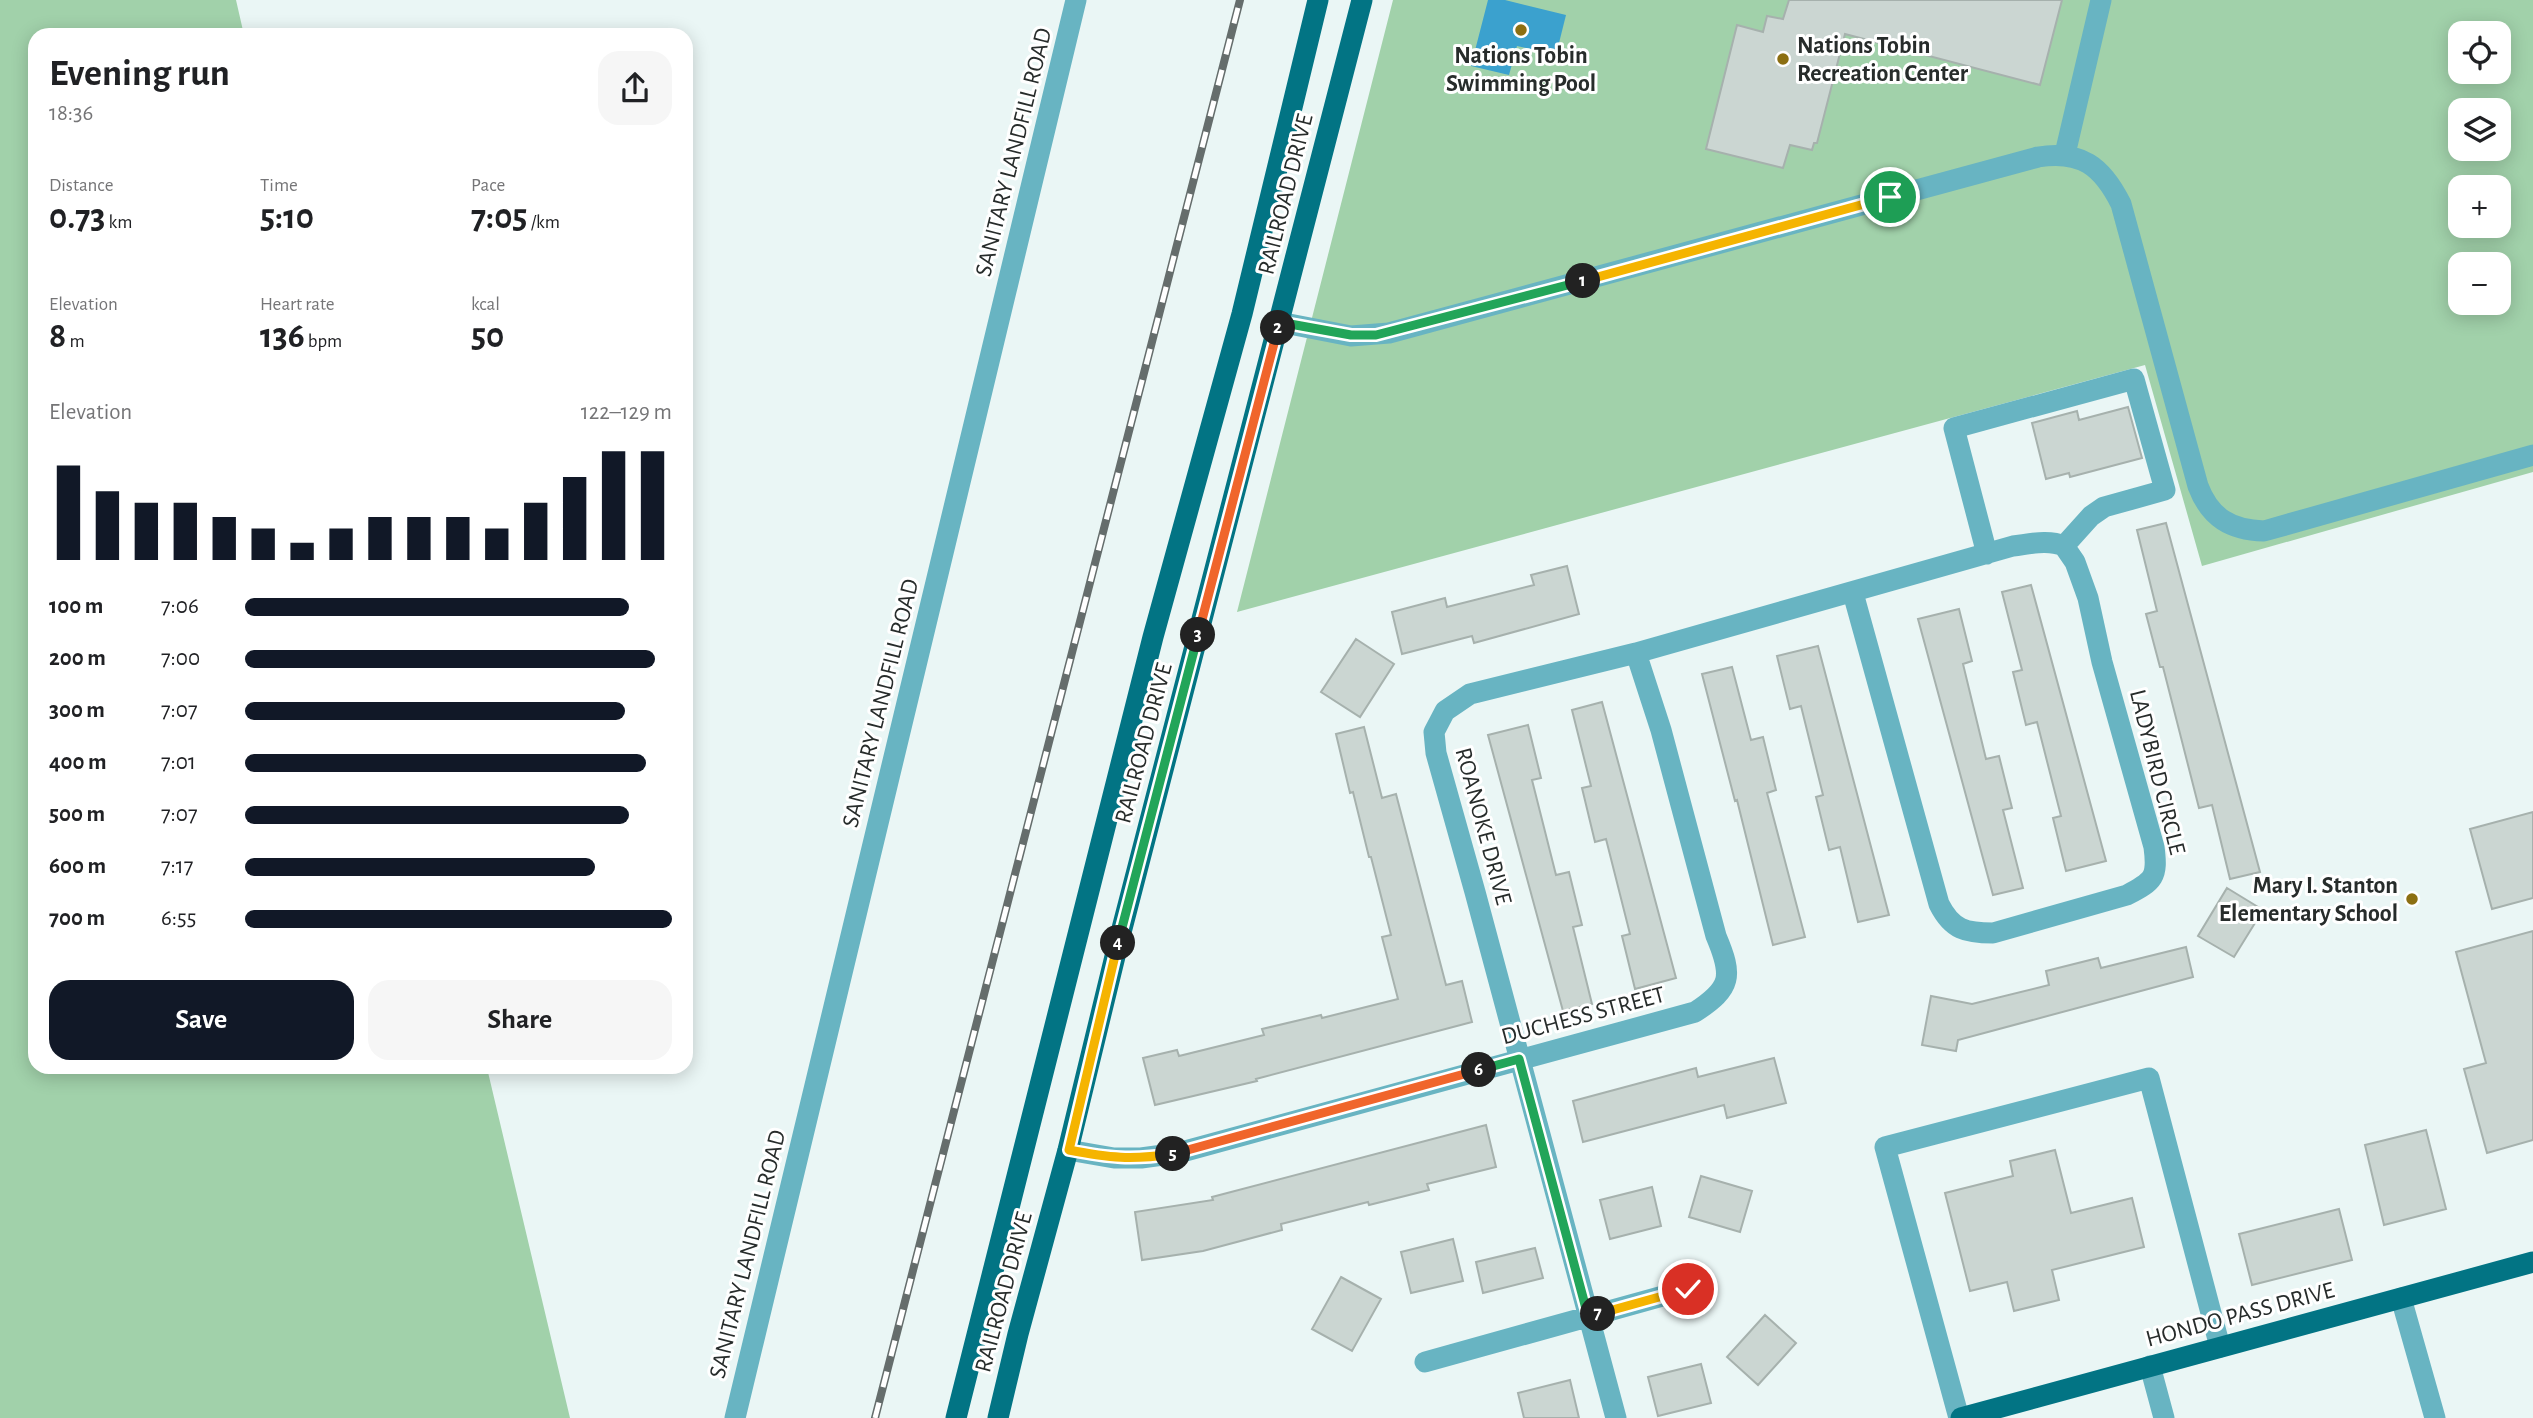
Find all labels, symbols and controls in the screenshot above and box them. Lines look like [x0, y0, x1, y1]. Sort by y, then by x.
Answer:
map controls [2448, 21, 2511, 315]
button: locate [2448, 21, 2511, 84]
marker: Nations Tobin Swimming Pool [1513, 22, 1529, 38]
street label: SANITARY LANDFILL ROAD [971, 26, 1056, 279]
place label: Nations Tobin Recreation Center [1797, 34, 1969, 86]
place label: Nations Tobin Swimming Pool [1446, 44, 1596, 96]
button: share [598, 51, 672, 125]
marker: Nations Tobin Recreation Center [1775, 51, 1791, 67]
text: Evening run [49, 55, 230, 93]
button: layers [2448, 98, 2511, 161]
text: 18:36 [49, 102, 93, 125]
street label: RAILROAD DRIVE [1254, 111, 1318, 277]
pin [1860, 167, 1920, 227]
button: + [2448, 175, 2511, 238]
text: Distance [49, 176, 113, 195]
text: Time [260, 176, 298, 195]
text: Pace [471, 176, 505, 195]
icon: arrive [1871, 178, 1909, 216]
text: 0.73 [49, 200, 105, 235]
text: 5:10 [260, 200, 314, 235]
text: 7:05 [471, 200, 528, 235]
text: km [105, 213, 132, 232]
text: /km [528, 213, 560, 232]
button: − [2448, 252, 2511, 315]
pin: 1 [1566, 264, 1600, 298]
text: 1 [1579, 271, 1586, 290]
text: Elevation [49, 295, 118, 314]
text: Heart rate [260, 295, 335, 314]
text: kcal [471, 295, 500, 314]
pin: 2 [1260, 310, 1296, 346]
text: 2 [1273, 318, 1282, 337]
text: 8 [49, 319, 66, 354]
text: 136 [260, 319, 305, 354]
text: 50 [471, 319, 504, 354]
text: m [66, 332, 85, 351]
text: bpm [305, 332, 342, 351]
text: Elevation [49, 401, 132, 424]
text: 122–129 m [581, 401, 672, 424]
street label: SANITARY LANDFILL ROAD [838, 577, 923, 830]
text: 100 m [49, 595, 103, 618]
text: 7:06 [161, 595, 199, 618]
pin: 3 [1180, 618, 1216, 652]
text: 3 [1193, 625, 1202, 644]
text: 200 m [49, 647, 106, 670]
text: 7:00 [161, 647, 200, 670]
street label: RAILROAD DRIVE [1111, 660, 1177, 826]
street label: LADYBIRD CIRCLE [2125, 687, 2189, 858]
text: 300 m [49, 699, 105, 722]
text: 7:07 [161, 699, 198, 722]
street label: ROANOKE DRIVE [1451, 745, 1516, 908]
text: 400 m [49, 751, 107, 774]
text: 7:01 [161, 751, 196, 774]
text: 500 m [49, 803, 105, 826]
text: 7:07 [161, 803, 198, 826]
text: 600 m [49, 855, 106, 878]
text: 7:17 [161, 855, 193, 878]
place label: Mary I. Stanton Elementary School [2219, 874, 2398, 926]
marker: Mary I. Stanton Elementary School [2404, 891, 2420, 907]
text: 700 m [49, 907, 105, 930]
text: 6:55 [161, 907, 196, 930]
pin: 4 [1100, 926, 1136, 960]
text: 4 [1113, 933, 1122, 952]
button: Save [49, 980, 354, 1060]
button: Share [368, 980, 672, 1060]
street label: DUCHESS STREET [1499, 983, 1668, 1049]
pin: 6 [1462, 1052, 1496, 1088]
text: 6 [1474, 1060, 1483, 1079]
street label: SANITARY LANDFILL ROAD [705, 1128, 790, 1381]
pin: 5 [1156, 1136, 1190, 1172]
text: 5 [1168, 1144, 1177, 1163]
street label: RAILROAD DRIVE [971, 1209, 1037, 1375]
pin [1658, 1259, 1718, 1319]
icon: check [1669, 1270, 1707, 1308]
street label: HONDO PASS DRIVE [2143, 1278, 2338, 1352]
pin: 7 [1580, 1296, 1616, 1332]
text: 7 [1593, 1304, 1602, 1323]

